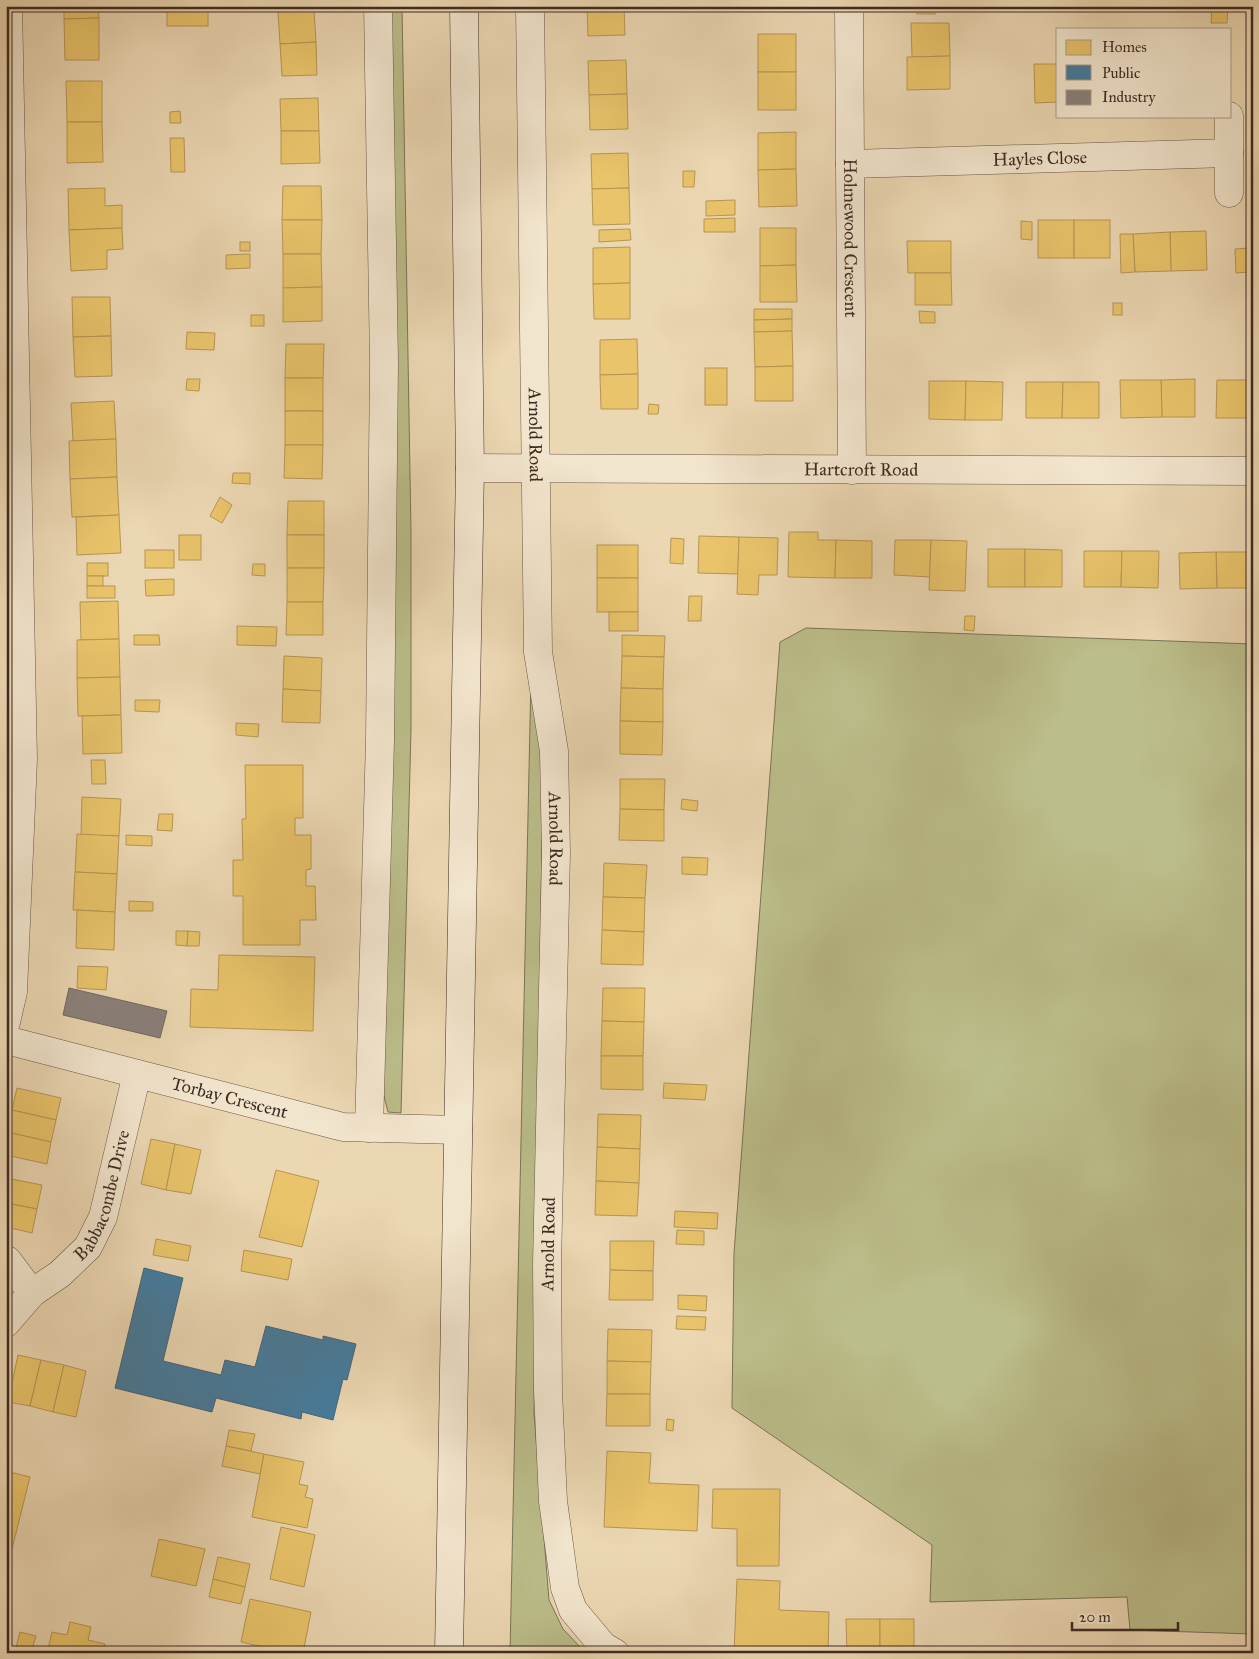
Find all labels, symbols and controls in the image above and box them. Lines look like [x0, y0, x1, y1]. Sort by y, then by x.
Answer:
legend [1056, 28, 1232, 118]
text: Homes [1102, 38, 1147, 56]
text: Public [1102, 64, 1140, 82]
text: Industry [1102, 88, 1156, 106]
street label: Hayles Close [992, 146, 1087, 171]
street label: Holmewood Crescent [839, 158, 862, 318]
street label: Arnold Road [524, 387, 547, 482]
street label: Hartcroft Road [804, 458, 918, 481]
street label: Arnold Road [544, 790, 567, 886]
street label: Torbay Crescent [169, 1072, 291, 1123]
street label: Babbacombe Drive [69, 1128, 134, 1266]
street label: Arnold Road [536, 1197, 560, 1292]
scale bar [1072, 1599, 1178, 1631]
text: 20 m [1079, 1608, 1111, 1626]

